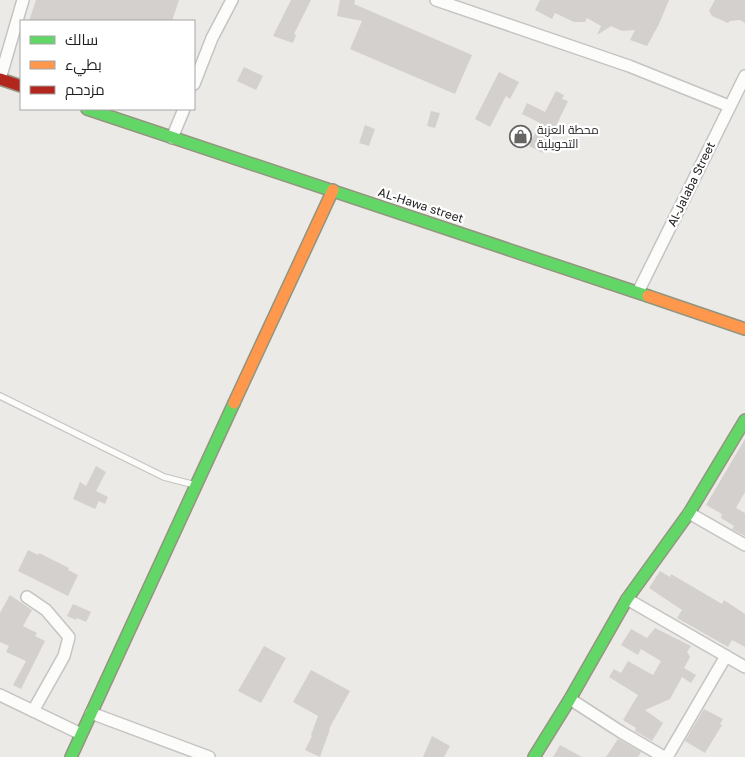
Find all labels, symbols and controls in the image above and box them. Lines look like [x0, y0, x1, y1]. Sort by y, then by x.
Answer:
legend [20, 20, 195, 110]
text: سالك [65, 30, 98, 48]
text: بطيء [65, 55, 102, 77]
text: مزدحم [65, 80, 105, 100]
place label: محطة العزبة التحويلية [537, 122, 599, 151]
shop icon: محطة العزبة التحويلية [509, 124, 533, 148]
street label: Al-Jalaba Street [664, 139, 718, 229]
street label: AL-Hawa street [376, 184, 466, 226]

